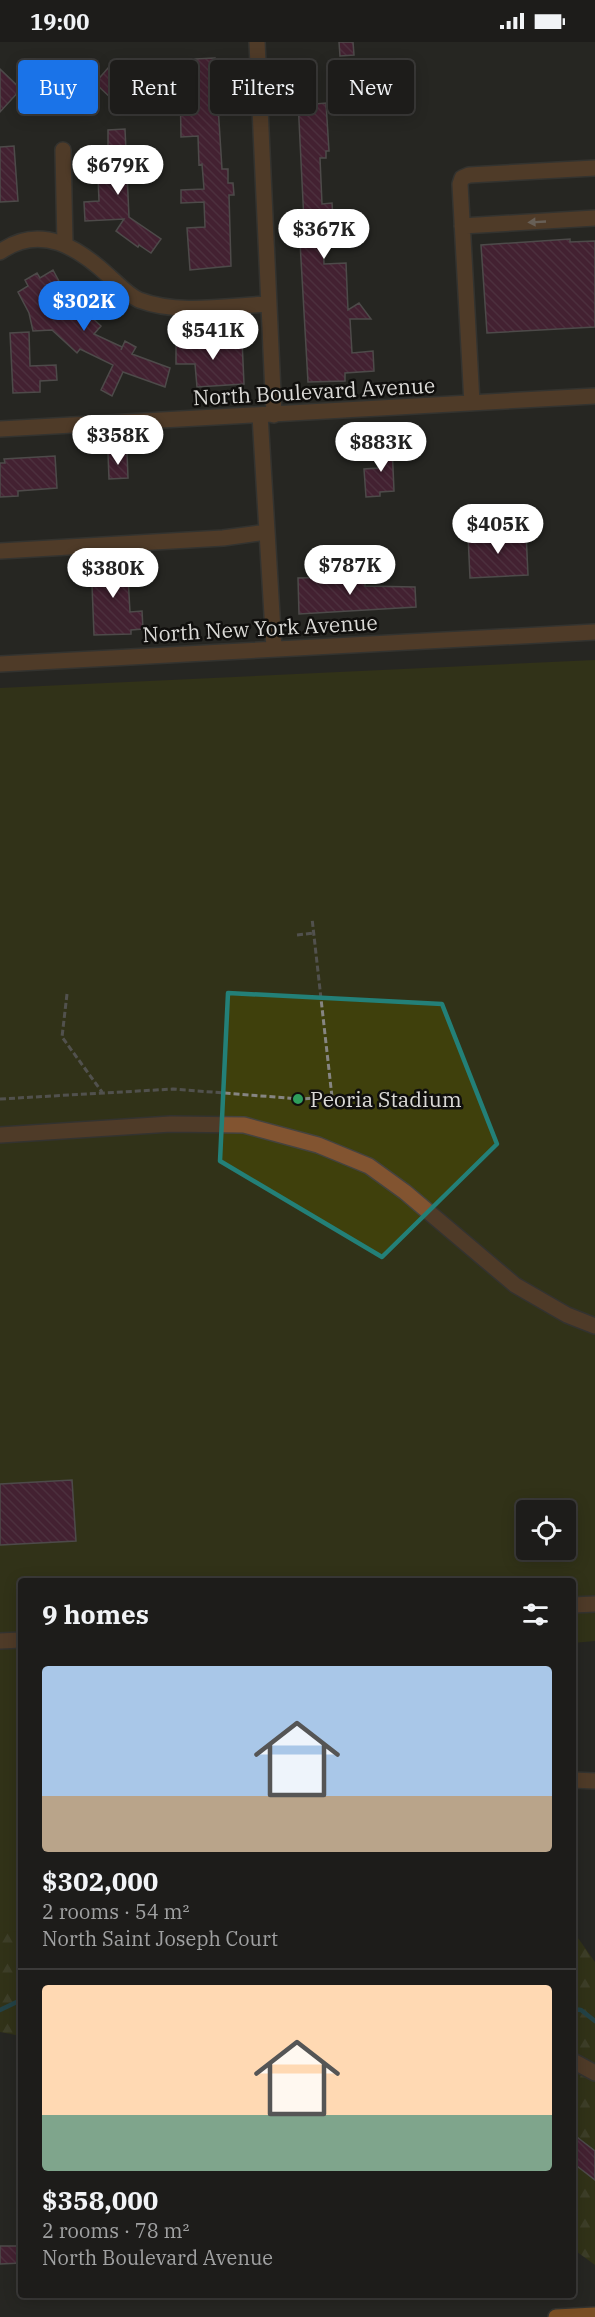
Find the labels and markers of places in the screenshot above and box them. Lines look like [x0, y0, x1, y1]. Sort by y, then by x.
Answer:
pin: $679K [76, 145, 160, 196]
pin: $367K [282, 209, 366, 260]
pin: $302K [42, 281, 126, 332]
pin: $541K [171, 310, 255, 361]
pin: $358K [76, 415, 160, 466]
pin: $883K [339, 422, 423, 473]
pin: $405K [456, 504, 540, 555]
pin: $787K [308, 545, 392, 596]
pin: $380K [71, 548, 155, 599]
place label: Peoria Stadium [310, 1085, 462, 1113]
marker: Peoria Stadium [291, 1092, 305, 1106]

